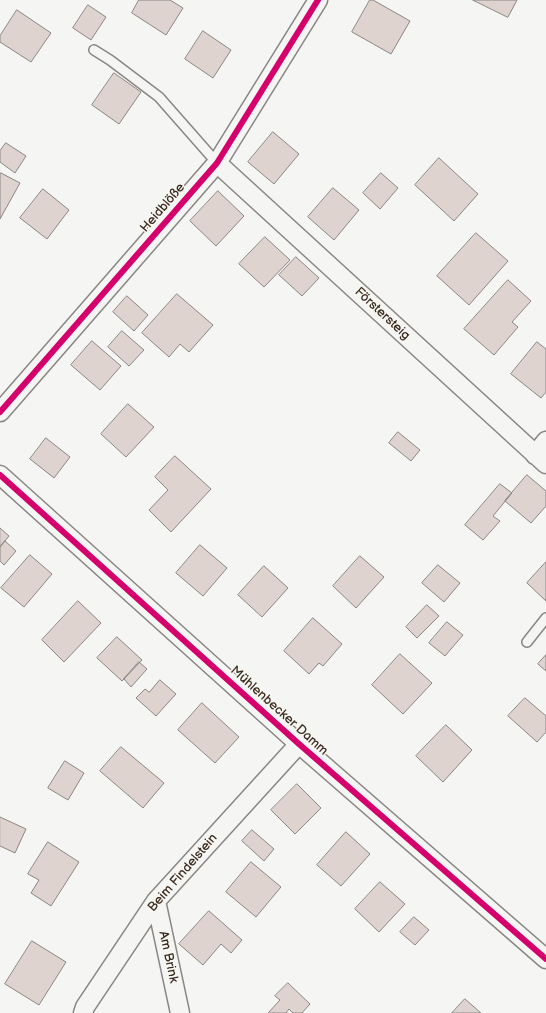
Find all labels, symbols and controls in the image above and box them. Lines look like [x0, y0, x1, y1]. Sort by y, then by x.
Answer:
street label: Heidblöße [137, 180, 189, 236]
street label: Förstersteig [351, 284, 413, 344]
street label: Mühlenbecker Damm [227, 663, 331, 759]
street label: Beim Findelstein [145, 831, 221, 915]
street label: Am Brink [155, 930, 181, 984]

